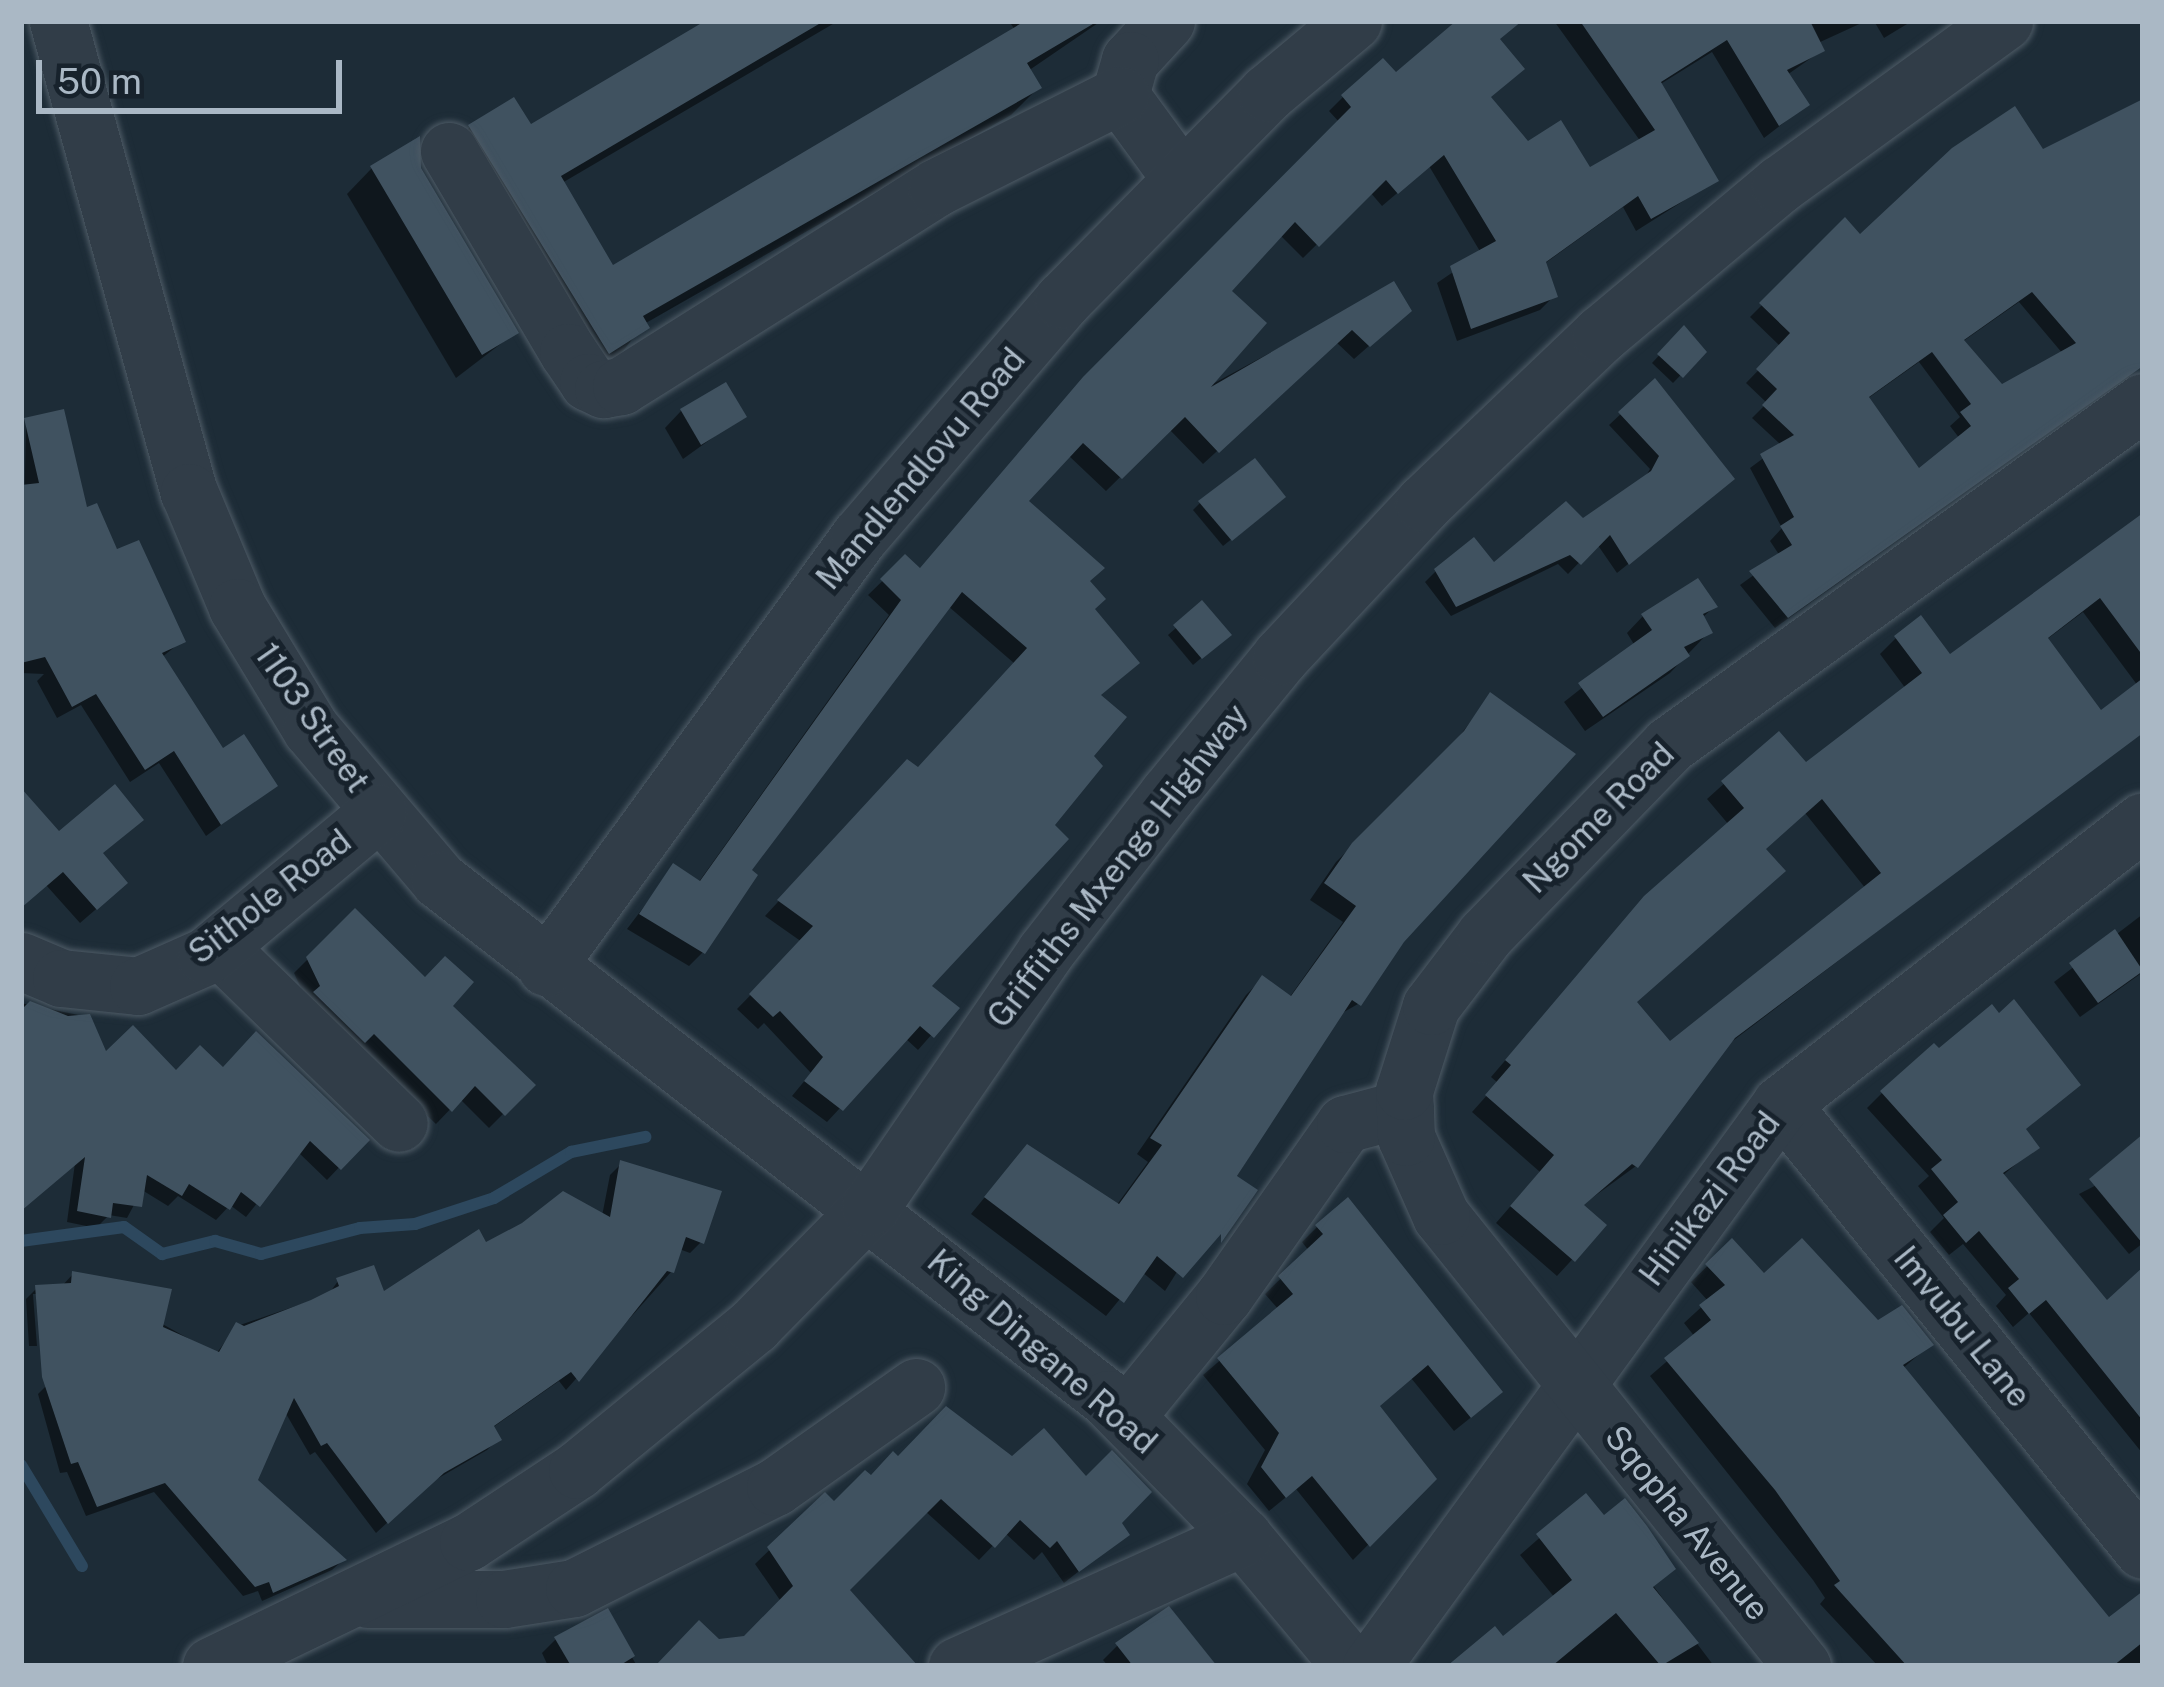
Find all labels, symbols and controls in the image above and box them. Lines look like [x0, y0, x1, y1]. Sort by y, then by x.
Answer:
scale bar [42, 36, 348, 110]
text: 50 m [57, 60, 142, 102]
street label: Mandlendlovu Road [809, 340, 1033, 598]
street label: 1103 Street [246, 636, 378, 800]
street label: Griffiths Mxenge Highway [979, 696, 1257, 1036]
street label: Ngome Road [1515, 734, 1683, 902]
street label: Sithole Road [181, 821, 359, 973]
street label: Hinikazi Road [1632, 1104, 1788, 1294]
street label: Imvubu Lane [1885, 1239, 2039, 1415]
street label: King Dingane Road [919, 1242, 1165, 1462]
street label: Sqopha Avenue [1597, 1418, 1777, 1628]

